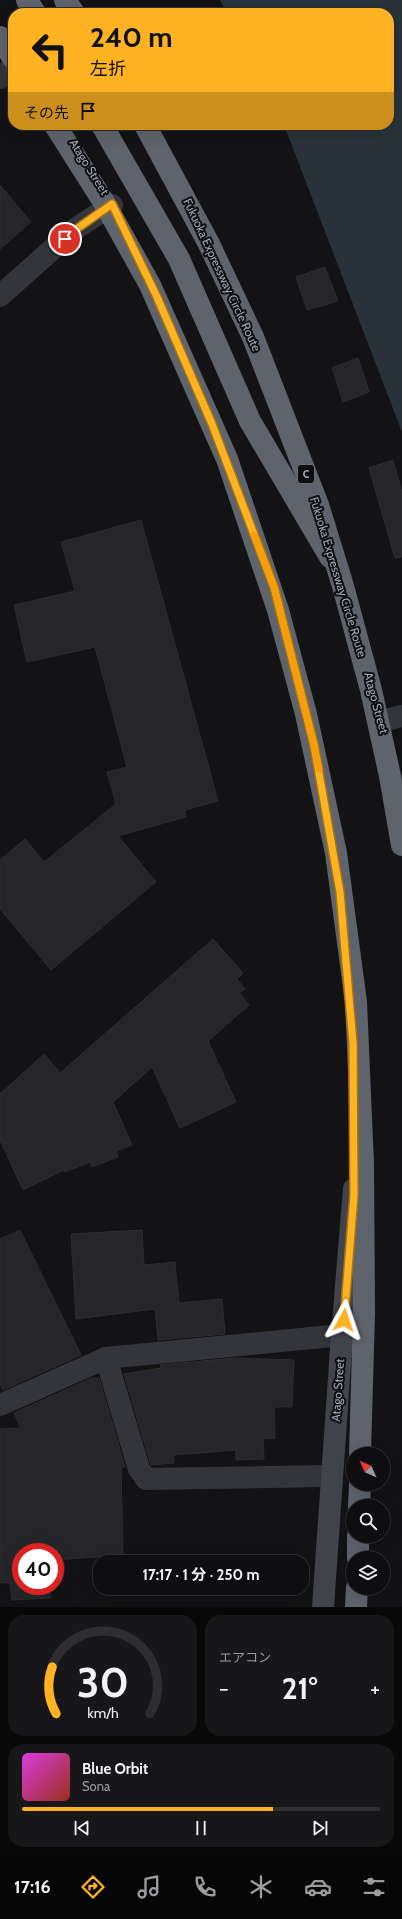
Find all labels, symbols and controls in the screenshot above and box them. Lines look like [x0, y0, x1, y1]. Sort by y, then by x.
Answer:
text: 240 m [90, 20, 173, 54]
icon: left [24, 24, 76, 76]
text: 左折 [90, 58, 126, 80]
icon: arrive [77, 100, 99, 122]
text: その先 [24, 104, 69, 122]
street label: Atago Street [66, 136, 112, 197]
street label: Fukuoka Expressway Circle Route [180, 196, 265, 354]
pin [48, 222, 82, 256]
icon: arrive [54, 228, 76, 250]
road number: C [298, 465, 314, 483]
street label: Fukuoka Expressway Circle Route [307, 495, 370, 659]
street label: Atago Street [361, 671, 392, 735]
position arrow [323, 1299, 365, 1341]
street label: Atago Street [328, 1358, 347, 1422]
north arrow [346, 1447, 390, 1491]
map controls [346, 1447, 390, 1595]
button: search [346, 1499, 390, 1543]
speed limit sign: 40 [12, 1543, 64, 1595]
button: layers [346, 1551, 390, 1595]
text: 17:17 · 1 分 · 250 m [142, 1566, 260, 1584]
text: エアコン [219, 1649, 271, 1665]
text: 30 [77, 1656, 128, 1706]
text: 21° [282, 1670, 317, 1707]
text: − [219, 1675, 229, 1702]
text: + [370, 1675, 380, 1702]
text: km/h [87, 1703, 118, 1721]
text: Blue Orbit [82, 1760, 148, 1778]
text: Sona [82, 1778, 110, 1794]
icon: previous [71, 1817, 93, 1839]
icon: pause [190, 1817, 212, 1839]
icon: next [309, 1817, 331, 1839]
icon: directions [79, 1873, 107, 1901]
icon: music [135, 1873, 163, 1901]
icon: phone [191, 1873, 219, 1901]
icon: climate [247, 1873, 275, 1901]
icon: car [304, 1873, 332, 1901]
icon: filters [360, 1873, 388, 1901]
text: 17:16 [14, 1876, 51, 1898]

